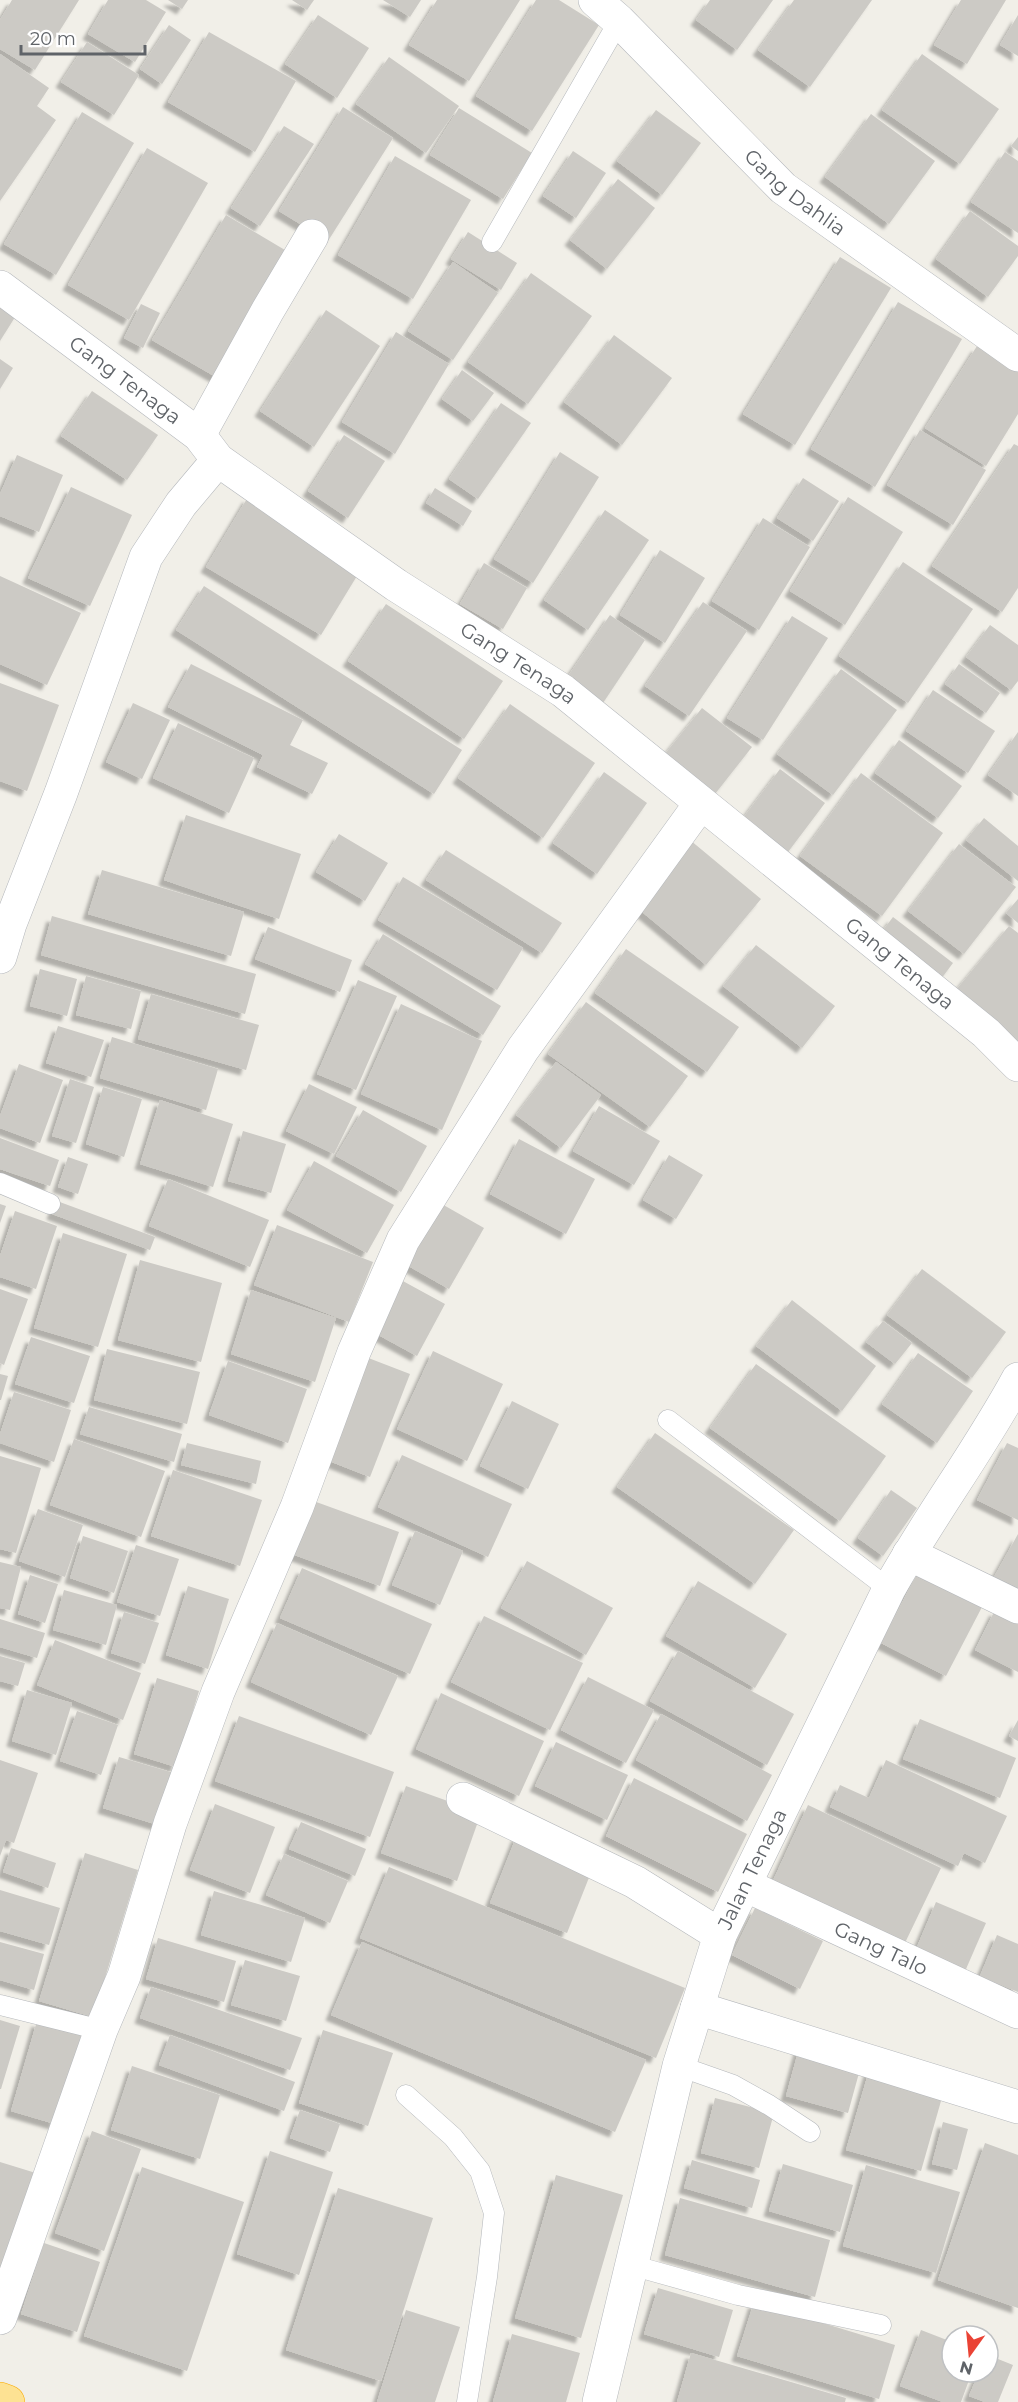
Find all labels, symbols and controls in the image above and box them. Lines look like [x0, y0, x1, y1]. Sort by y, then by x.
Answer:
scale bar [21, 18, 146, 56]
text: 20 m [30, 28, 76, 50]
street label: Gang Dahlia [739, 144, 850, 241]
street label: Gang Tenaga [65, 331, 186, 429]
street label: Gang Tenaga [456, 617, 581, 709]
street label: Gang Tenaga [841, 912, 959, 1015]
street label: Jalan Tenaga [712, 1805, 792, 1934]
street label: Gang Talo [830, 1916, 932, 1980]
north arrow [940, 2324, 1000, 2384]
text: N [958, 2357, 975, 2379]

